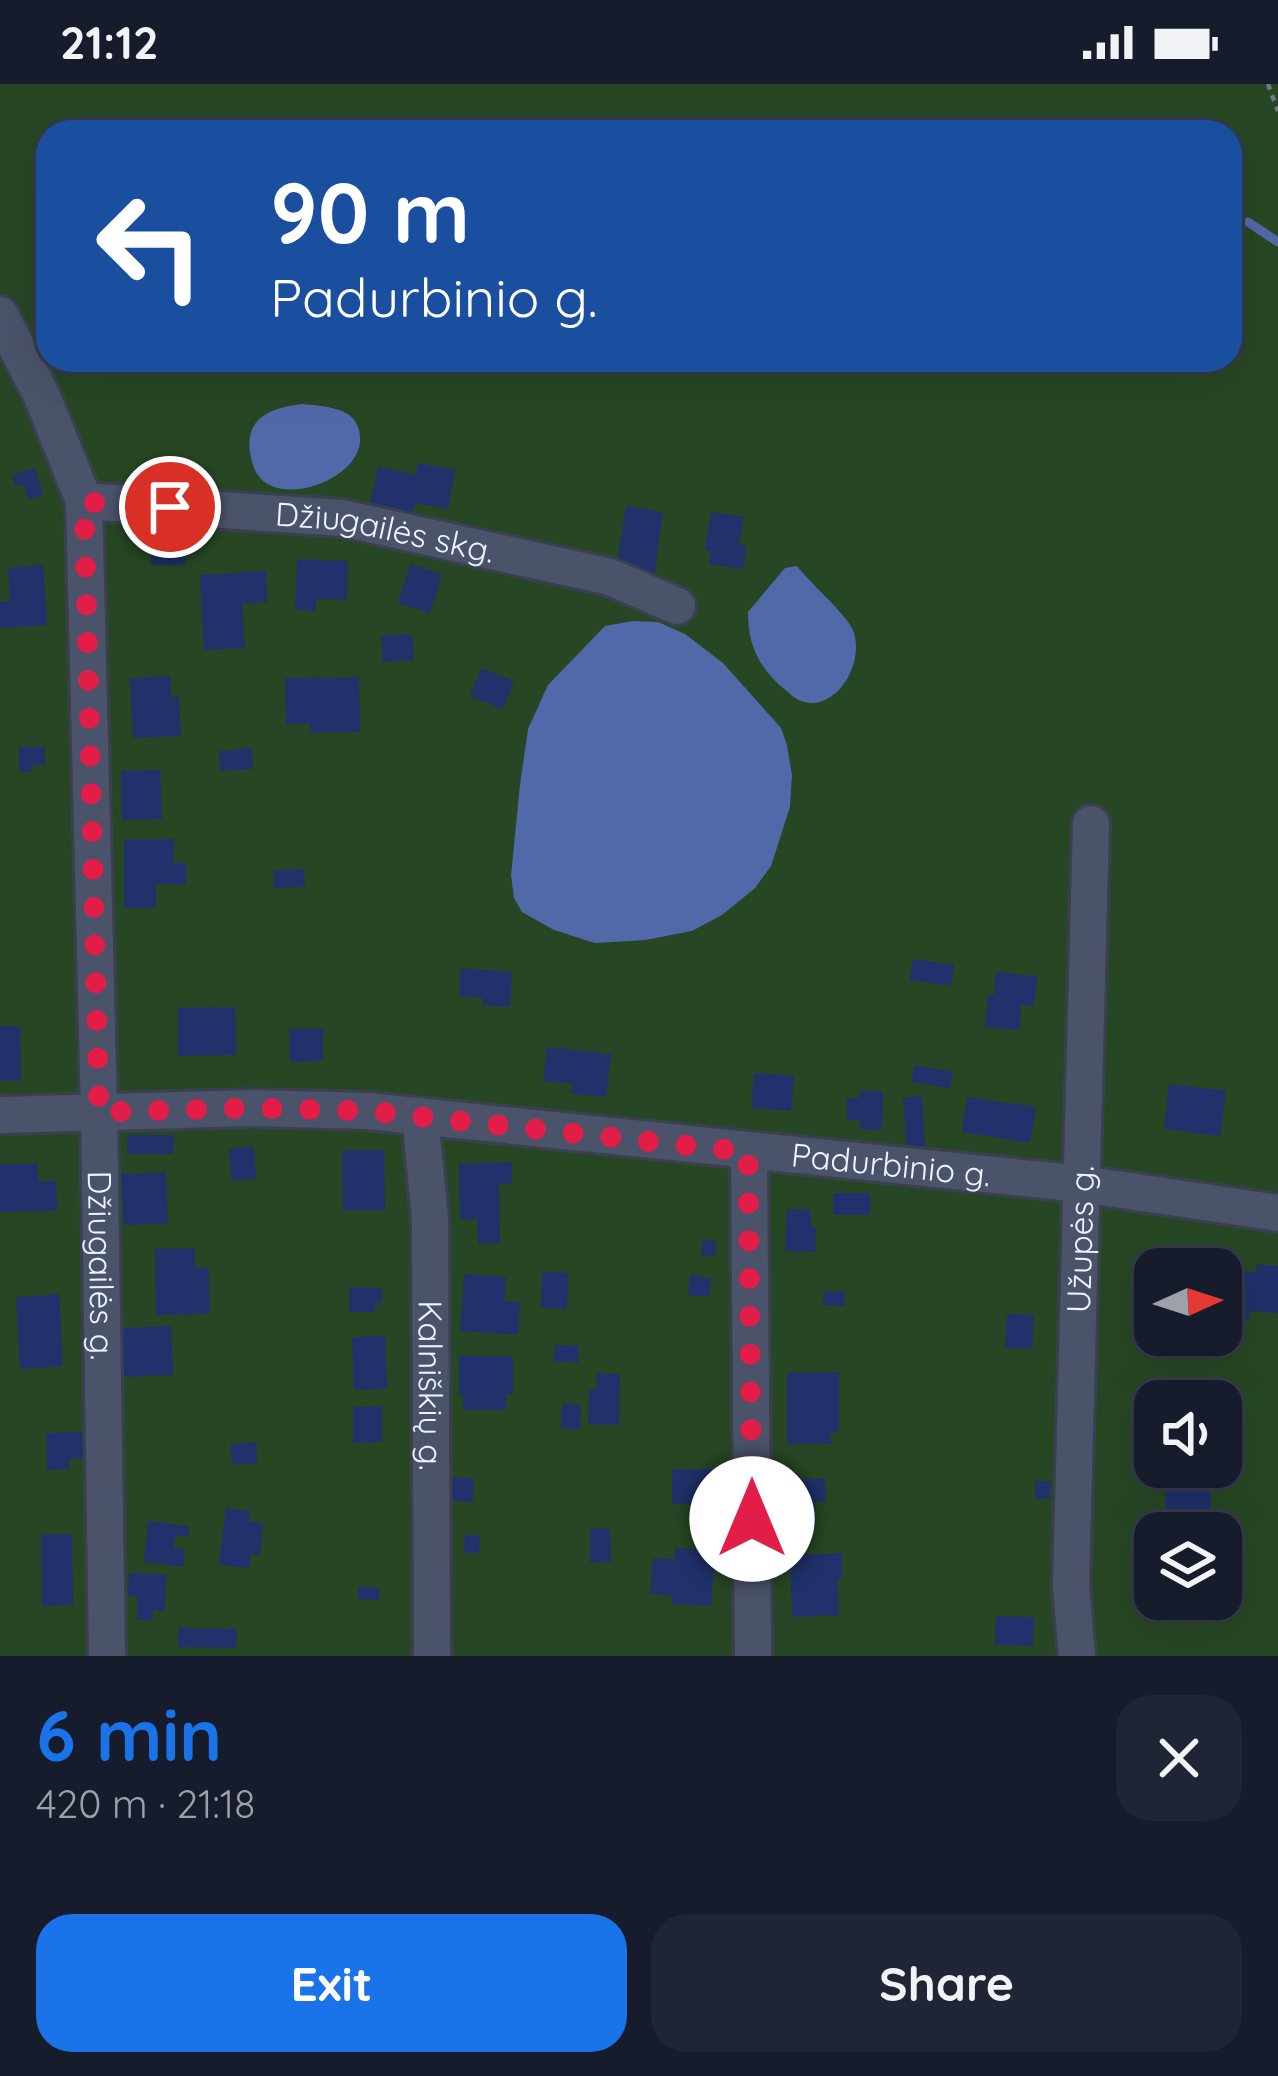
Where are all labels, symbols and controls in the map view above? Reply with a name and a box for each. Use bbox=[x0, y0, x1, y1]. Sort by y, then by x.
text: 21:12 bbox=[60, 14, 159, 70]
text: 90 m bbox=[270, 159, 470, 264]
icon: left bbox=[72, 168, 228, 324]
text: Padurbinio g. bbox=[270, 263, 598, 331]
pin bbox=[119, 456, 221, 558]
icon: arrive bbox=[137, 474, 203, 540]
street label: Džiugailės skg. bbox=[274, 493, 499, 571]
street label: Padurbinio g. bbox=[789, 1133, 993, 1195]
street label: Užupės g. bbox=[1057, 1165, 1102, 1314]
street label: Džiugailės g. bbox=[80, 1170, 124, 1361]
north arrow bbox=[1134, 1248, 1242, 1356]
map controls bbox=[1134, 1248, 1242, 1620]
street label: Kalniškių g. bbox=[410, 1300, 452, 1471]
button: sound bbox=[1134, 1380, 1242, 1488]
position arrow bbox=[689, 1456, 815, 1582]
button: layers bbox=[1134, 1512, 1242, 1620]
text: 6 min bbox=[36, 1689, 222, 1779]
button: close bbox=[1116, 1695, 1242, 1821]
text: 420 m · 21:18 bbox=[36, 1779, 255, 1828]
button: Exit bbox=[36, 1914, 627, 2052]
button: Share bbox=[651, 1914, 1242, 2052]

